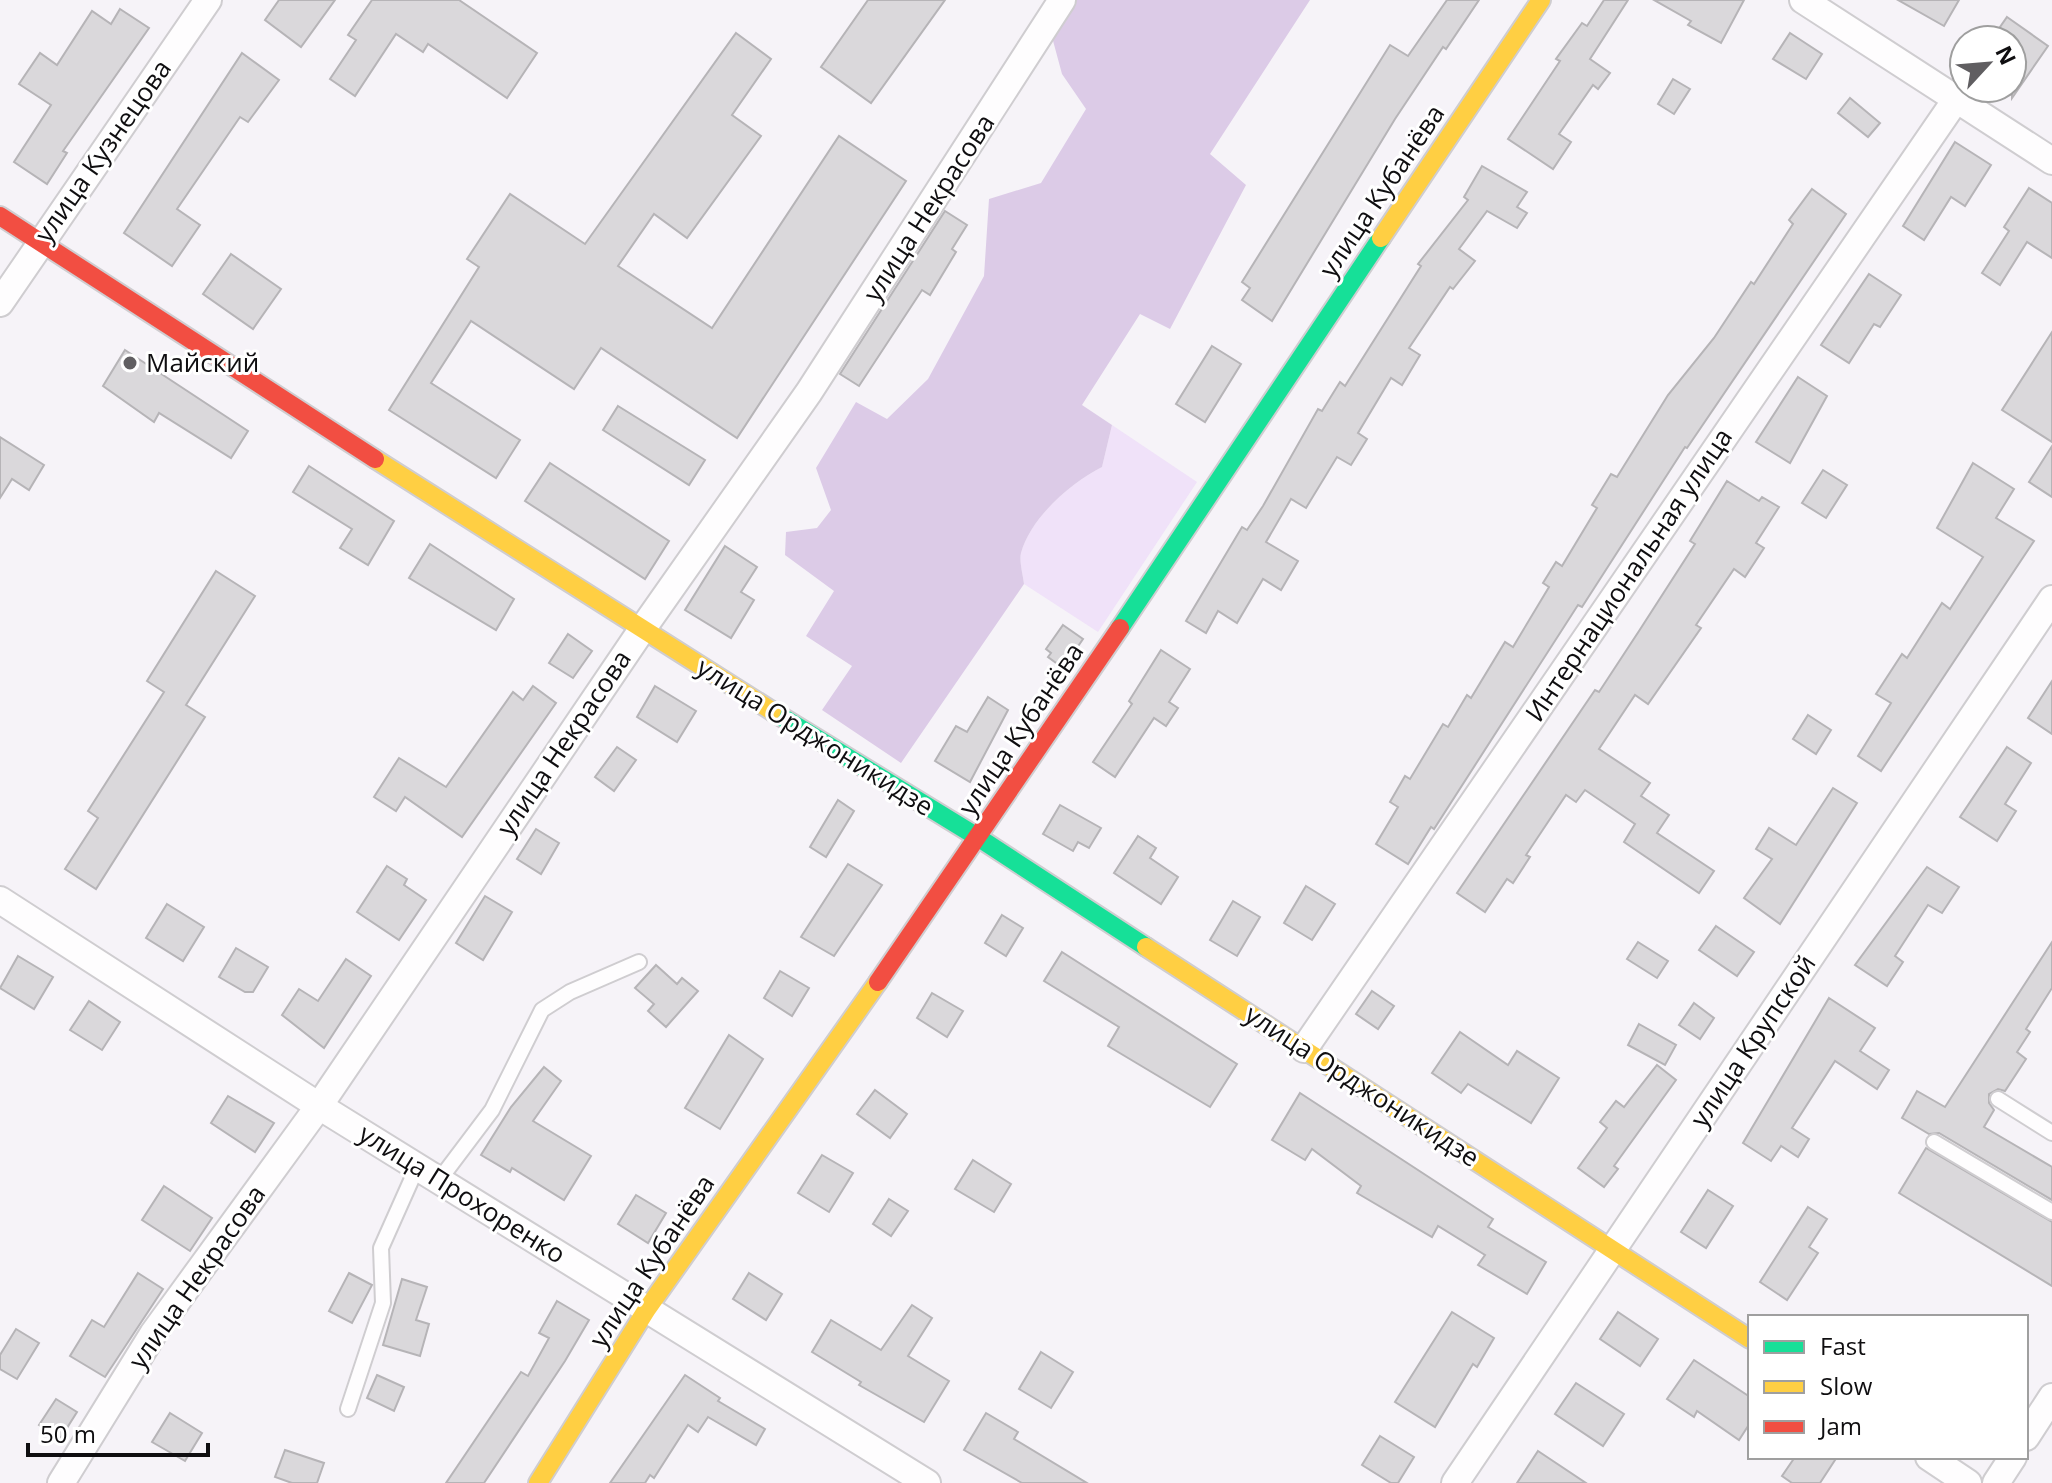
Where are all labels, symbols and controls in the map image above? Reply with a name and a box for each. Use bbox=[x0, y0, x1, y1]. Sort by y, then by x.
north arrow bbox=[1948, 24, 2028, 104]
text: N bbox=[1989, 40, 2024, 69]
street label: улица Кузнецова bbox=[26, 52, 179, 249]
street label: улица Кубанёва bbox=[1310, 97, 1452, 284]
street label: улица Некрасова bbox=[854, 107, 1002, 308]
place label: Майский bbox=[146, 344, 259, 380]
marker: Майский bbox=[121, 354, 139, 372]
street label: Интернациональная улица bbox=[1516, 421, 1740, 728]
street label: улица Кубанёва bbox=[949, 635, 1091, 822]
street label: улица Некрасова bbox=[488, 642, 639, 842]
street label: улица Орджоникидзе bbox=[690, 649, 941, 824]
street label: улица Крупской bbox=[1681, 947, 1823, 1134]
street label: улица Орджоникидзе bbox=[1238, 996, 1487, 1175]
street label: улица Прохоренко bbox=[352, 1115, 573, 1271]
street label: улица Кубанёва bbox=[580, 1167, 722, 1354]
street label: улица Некрасова bbox=[119, 1177, 273, 1376]
legend bbox=[1748, 1315, 2028, 1459]
text: Fast bbox=[1820, 1329, 1866, 1362]
text: Slow bbox=[1820, 1369, 1873, 1402]
scale bar bbox=[28, 1407, 208, 1457]
text: Jam bbox=[1818, 1409, 1862, 1442]
text: 50 m bbox=[40, 1417, 96, 1450]

